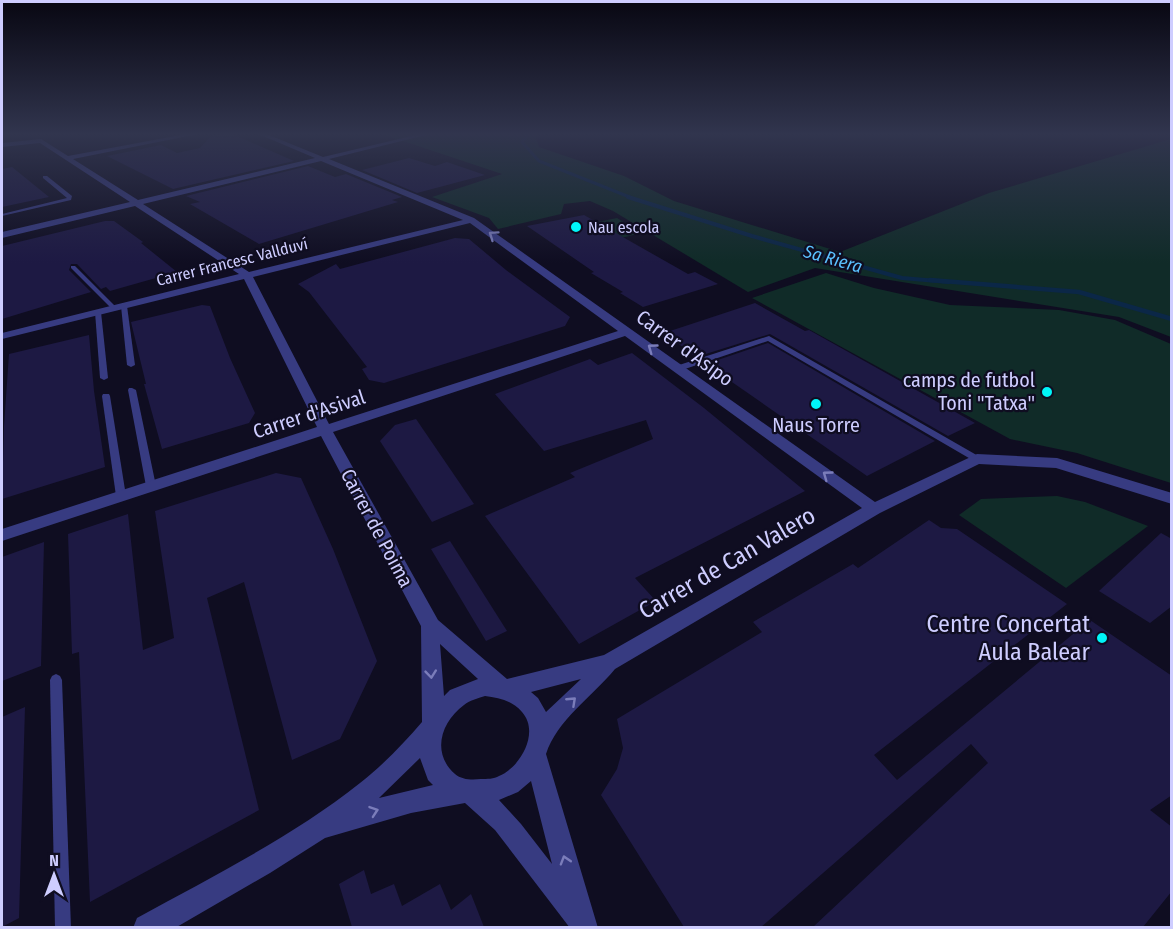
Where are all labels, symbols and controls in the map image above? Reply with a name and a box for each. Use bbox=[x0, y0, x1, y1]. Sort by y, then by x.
place label: Nau escola bbox=[588, 218, 660, 237]
marker: Nau escola bbox=[569, 220, 583, 234]
one-way arrow bbox=[488, 231, 499, 242]
street label: Carrer Francesc Vallduví bbox=[154, 234, 310, 290]
water label: Sa Riera bbox=[800, 240, 865, 278]
street label: Carrer d'Asipo bbox=[632, 305, 738, 391]
one-way arrow bbox=[647, 344, 658, 355]
place label: camps de futbol Toni "Tatxa" bbox=[903, 368, 1035, 415]
street label: Carrer d'Asival bbox=[250, 385, 368, 443]
marker: camps de futbol Toni "Tatxa" bbox=[1040, 385, 1054, 399]
marker: Naus Torre bbox=[809, 397, 823, 411]
place label: Naus Torre bbox=[772, 413, 860, 437]
street label: Carrer de Poima bbox=[336, 465, 418, 591]
one-way arrow bbox=[822, 471, 833, 482]
street label: Carrer de Can Valero bbox=[634, 501, 820, 625]
place label: Centre Concertat Aula Balear bbox=[926, 610, 1091, 666]
marker: Centre Concertat Aula Balear bbox=[1095, 631, 1109, 645]
one-way arrow bbox=[424, 670, 436, 679]
one-way arrow bbox=[565, 697, 576, 708]
one-way arrow bbox=[368, 806, 379, 819]
north arrow bbox=[24, 845, 84, 905]
text: N bbox=[49, 851, 59, 870]
one-way arrow bbox=[560, 855, 572, 866]

